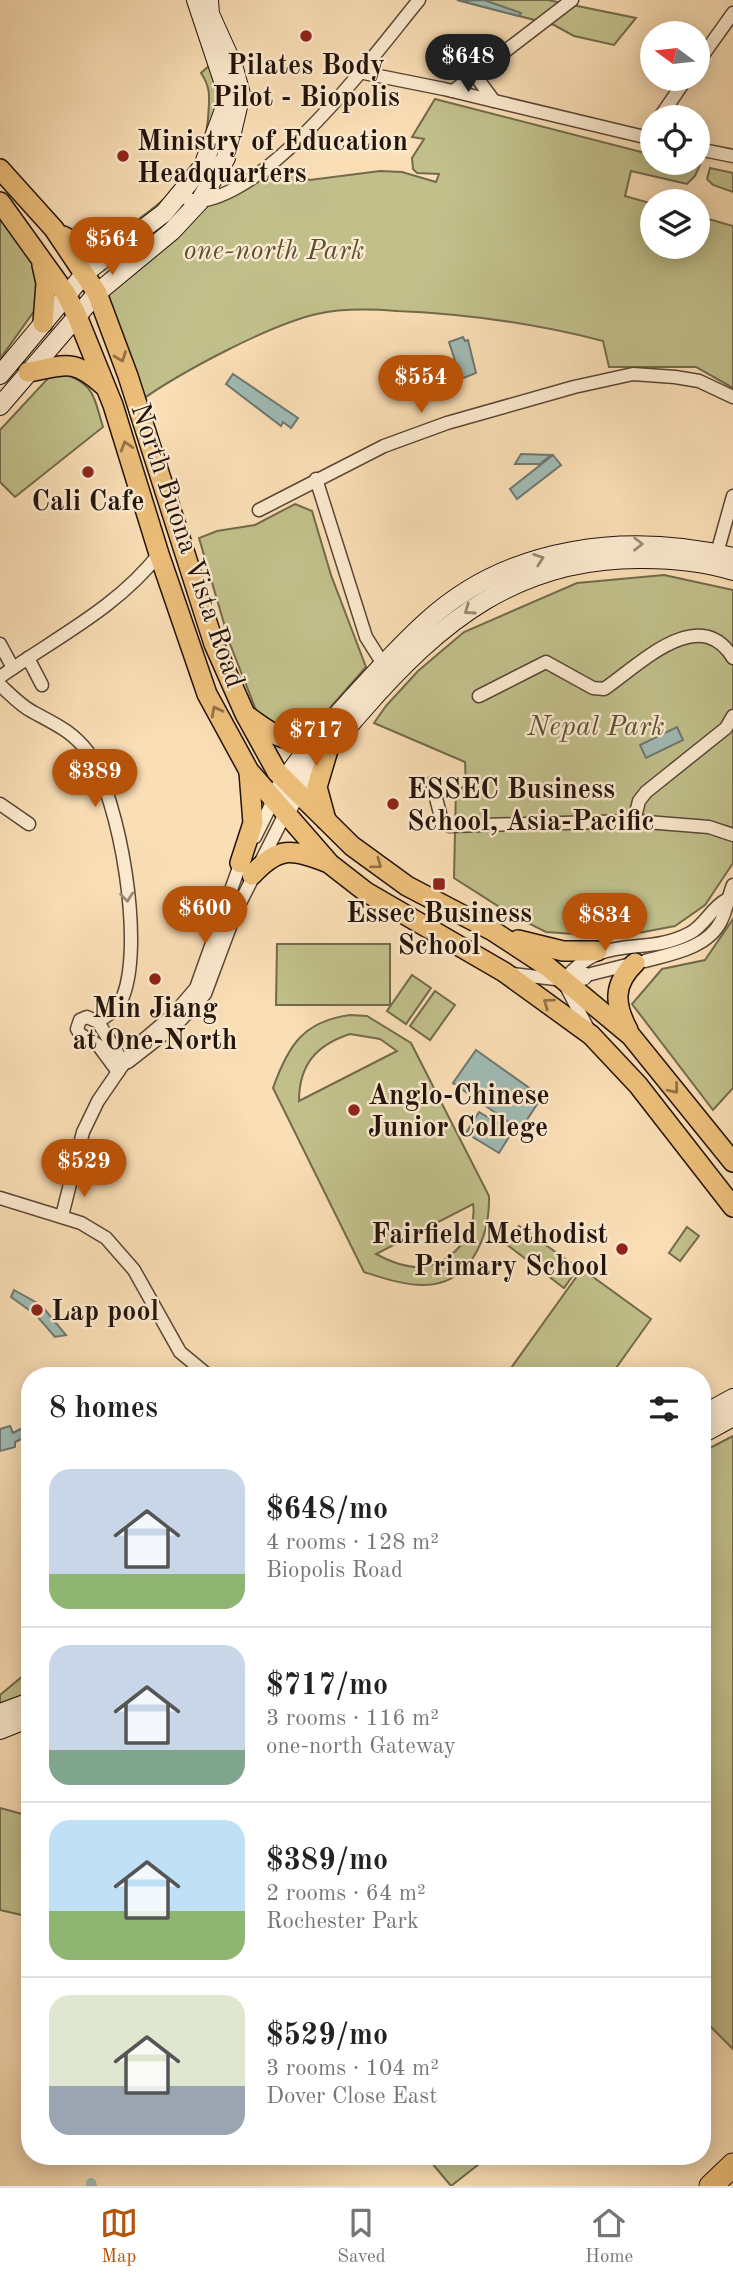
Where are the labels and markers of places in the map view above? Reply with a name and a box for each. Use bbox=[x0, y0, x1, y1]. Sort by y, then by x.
marker: Pilates Body Pilot - Biopolis bbox=[298, 28, 314, 44]
pin: $648 bbox=[427, 34, 509, 94]
place label: Pilates Body Pilot - Biopolis bbox=[212, 53, 400, 113]
place label: Ministry of Education Headquarters bbox=[137, 129, 408, 189]
marker: Ministry of Education Headquarters bbox=[115, 148, 131, 164]
pin: $564 bbox=[71, 218, 153, 277]
pin: $554 bbox=[380, 356, 462, 415]
marker: Cali Cafe bbox=[80, 464, 96, 480]
place label: Cali Cafe bbox=[31, 489, 145, 517]
pin: $717 bbox=[275, 708, 357, 768]
pin: $389 bbox=[54, 750, 136, 809]
place label: ESSEC Business School, Asia-Pacific bbox=[407, 777, 655, 837]
marker: ESSEC Business School, Asia-Pacific bbox=[385, 796, 401, 812]
marker: Essec Business School bbox=[431, 876, 447, 892]
pin: $600 bbox=[164, 886, 246, 946]
pin: $834 bbox=[564, 894, 646, 953]
place label: Essec Business School bbox=[346, 901, 532, 961]
marker: Min Jiang at One-North bbox=[147, 971, 163, 987]
place label: Min Jiang at One-North bbox=[73, 996, 237, 1056]
place label: Anglo-Chinese Junior College bbox=[368, 1083, 550, 1143]
marker: Anglo-Chinese Junior College bbox=[346, 1102, 362, 1118]
pin: $529 bbox=[43, 1140, 125, 1199]
place label: Fairfield Methodist Primary School bbox=[371, 1222, 608, 1282]
marker: Fairfield Methodist Primary School bbox=[614, 1241, 630, 1257]
place label: Lap pool bbox=[51, 1299, 160, 1327]
marker: Lap pool bbox=[29, 1302, 45, 1318]

